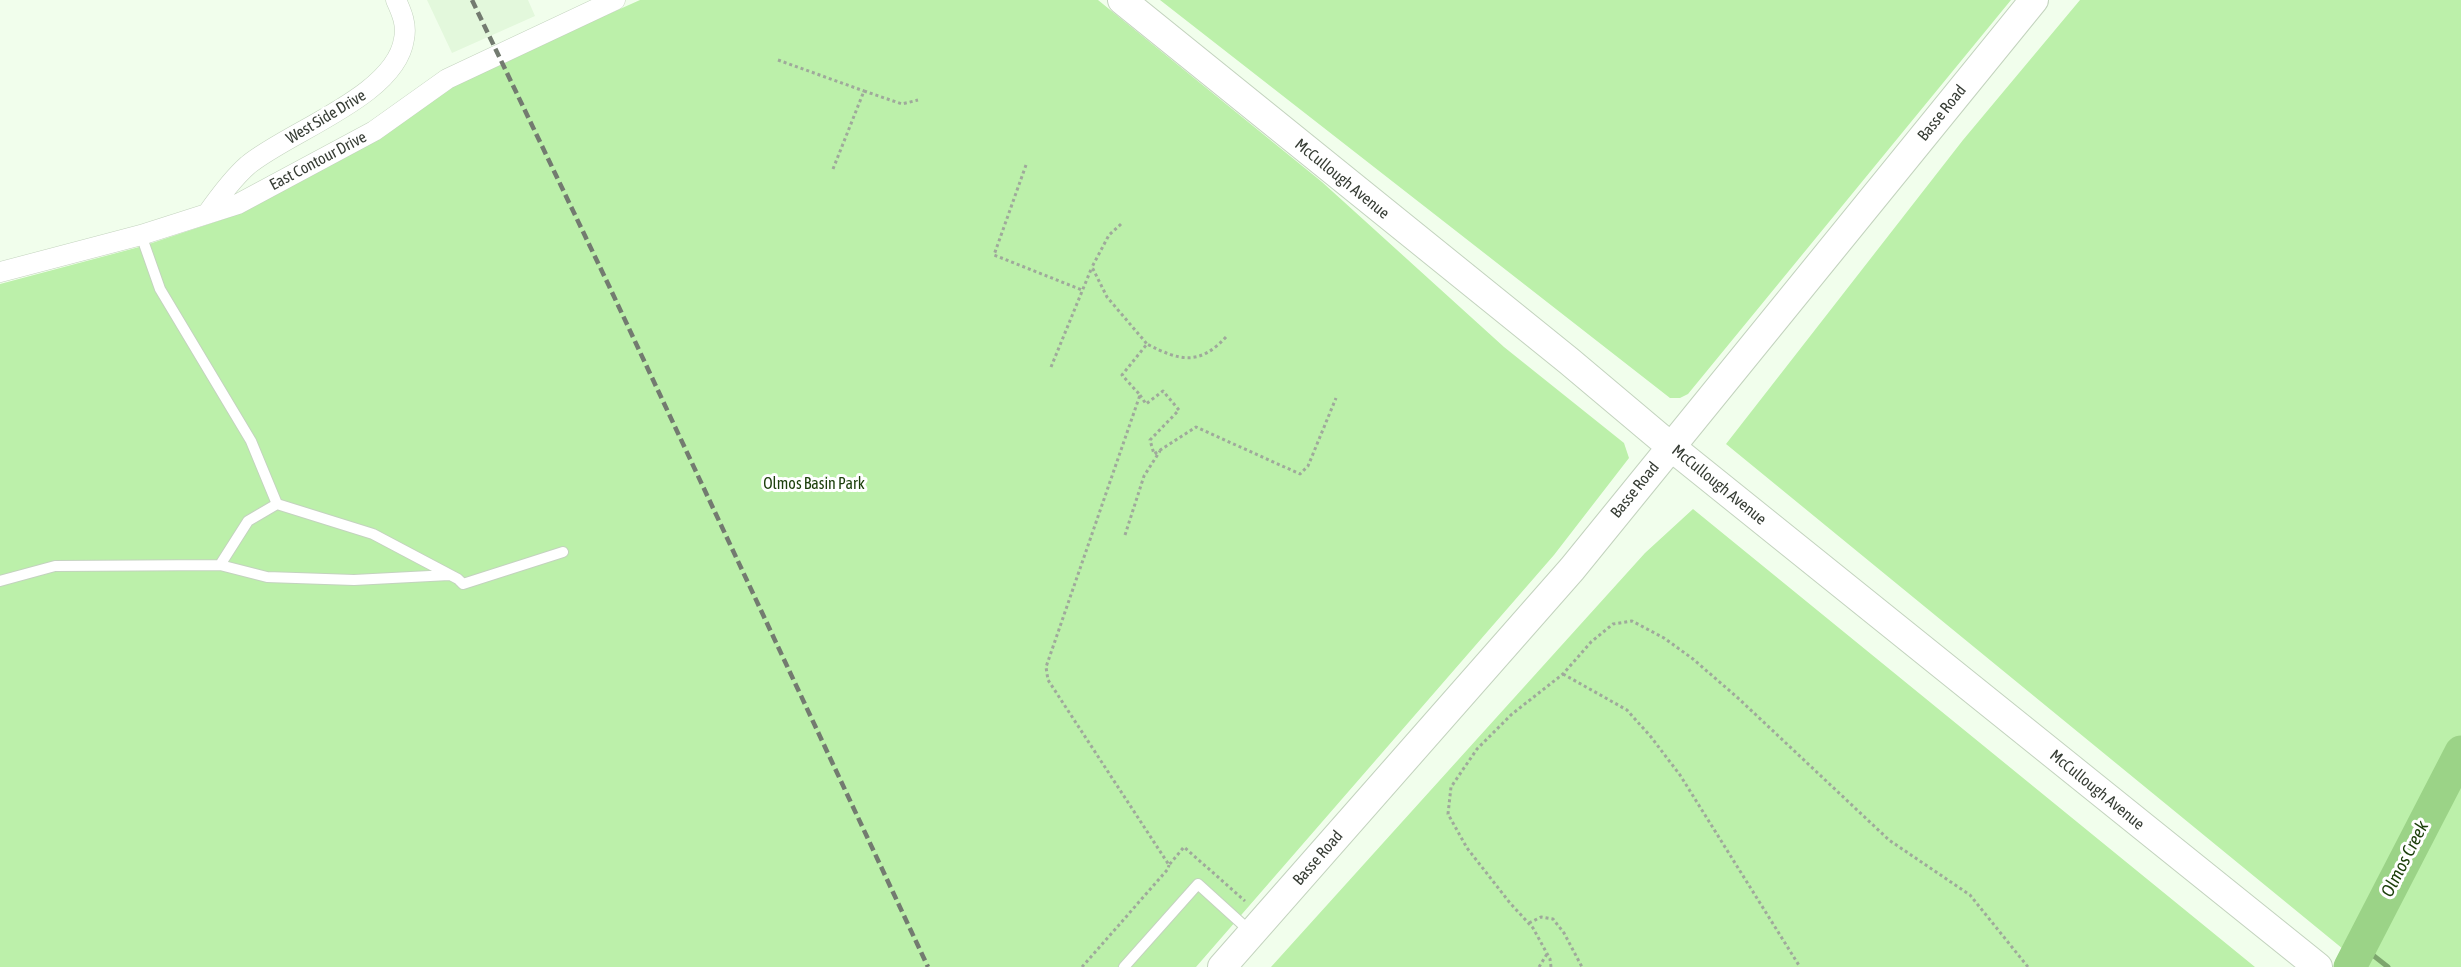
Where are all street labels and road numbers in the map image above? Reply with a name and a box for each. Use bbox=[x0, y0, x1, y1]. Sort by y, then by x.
street label: Basse Road bbox=[1914, 81, 1970, 145]
street label: West Side Drive bbox=[283, 86, 369, 148]
street label: East Contour Drive bbox=[266, 127, 370, 195]
street label: McCullough Avenue bbox=[1291, 135, 1393, 223]
street label: McCullough Avenue bbox=[1668, 441, 1770, 529]
street label: Basse Road bbox=[1607, 458, 1663, 522]
street label: McCullough Avenue bbox=[2046, 746, 2148, 834]
street label: Basse Road bbox=[1289, 827, 1347, 889]

